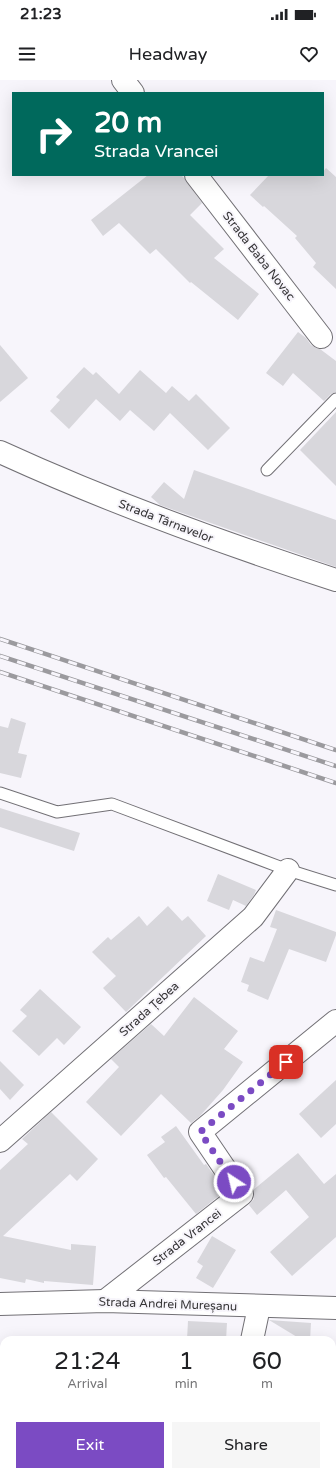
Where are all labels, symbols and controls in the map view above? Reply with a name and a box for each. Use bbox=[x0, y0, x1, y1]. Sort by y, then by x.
text: 21:23 bbox=[20, 5, 62, 23]
icon: menu bbox=[16, 43, 38, 65]
text: Headway bbox=[129, 43, 207, 65]
icon: heart bbox=[298, 43, 320, 65]
text: 20 m bbox=[94, 106, 162, 140]
icon: right bbox=[28, 108, 80, 160]
text: Strada Vrancei bbox=[94, 140, 219, 162]
street label: Strada Baba Novac bbox=[220, 209, 298, 303]
street label: Strada Târnavelor bbox=[117, 497, 216, 546]
street label: Strada Țebea bbox=[116, 979, 182, 1039]
pin bbox=[269, 1045, 303, 1079]
icon: arrive bbox=[275, 1051, 297, 1073]
position arrow bbox=[213, 1161, 255, 1203]
street label: Strada Vrancei bbox=[150, 1206, 224, 1268]
street label: Strada Andrei Mureșanu bbox=[99, 1295, 237, 1313]
text: 21:24 bbox=[54, 1347, 121, 1376]
text: 1 bbox=[179, 1347, 194, 1376]
text: 60 bbox=[252, 1347, 282, 1376]
text: Arrival bbox=[67, 1376, 107, 1392]
text: min bbox=[175, 1376, 198, 1392]
text: m bbox=[261, 1376, 273, 1392]
button: Exit bbox=[16, 1422, 164, 1468]
button: Share bbox=[172, 1422, 320, 1468]

